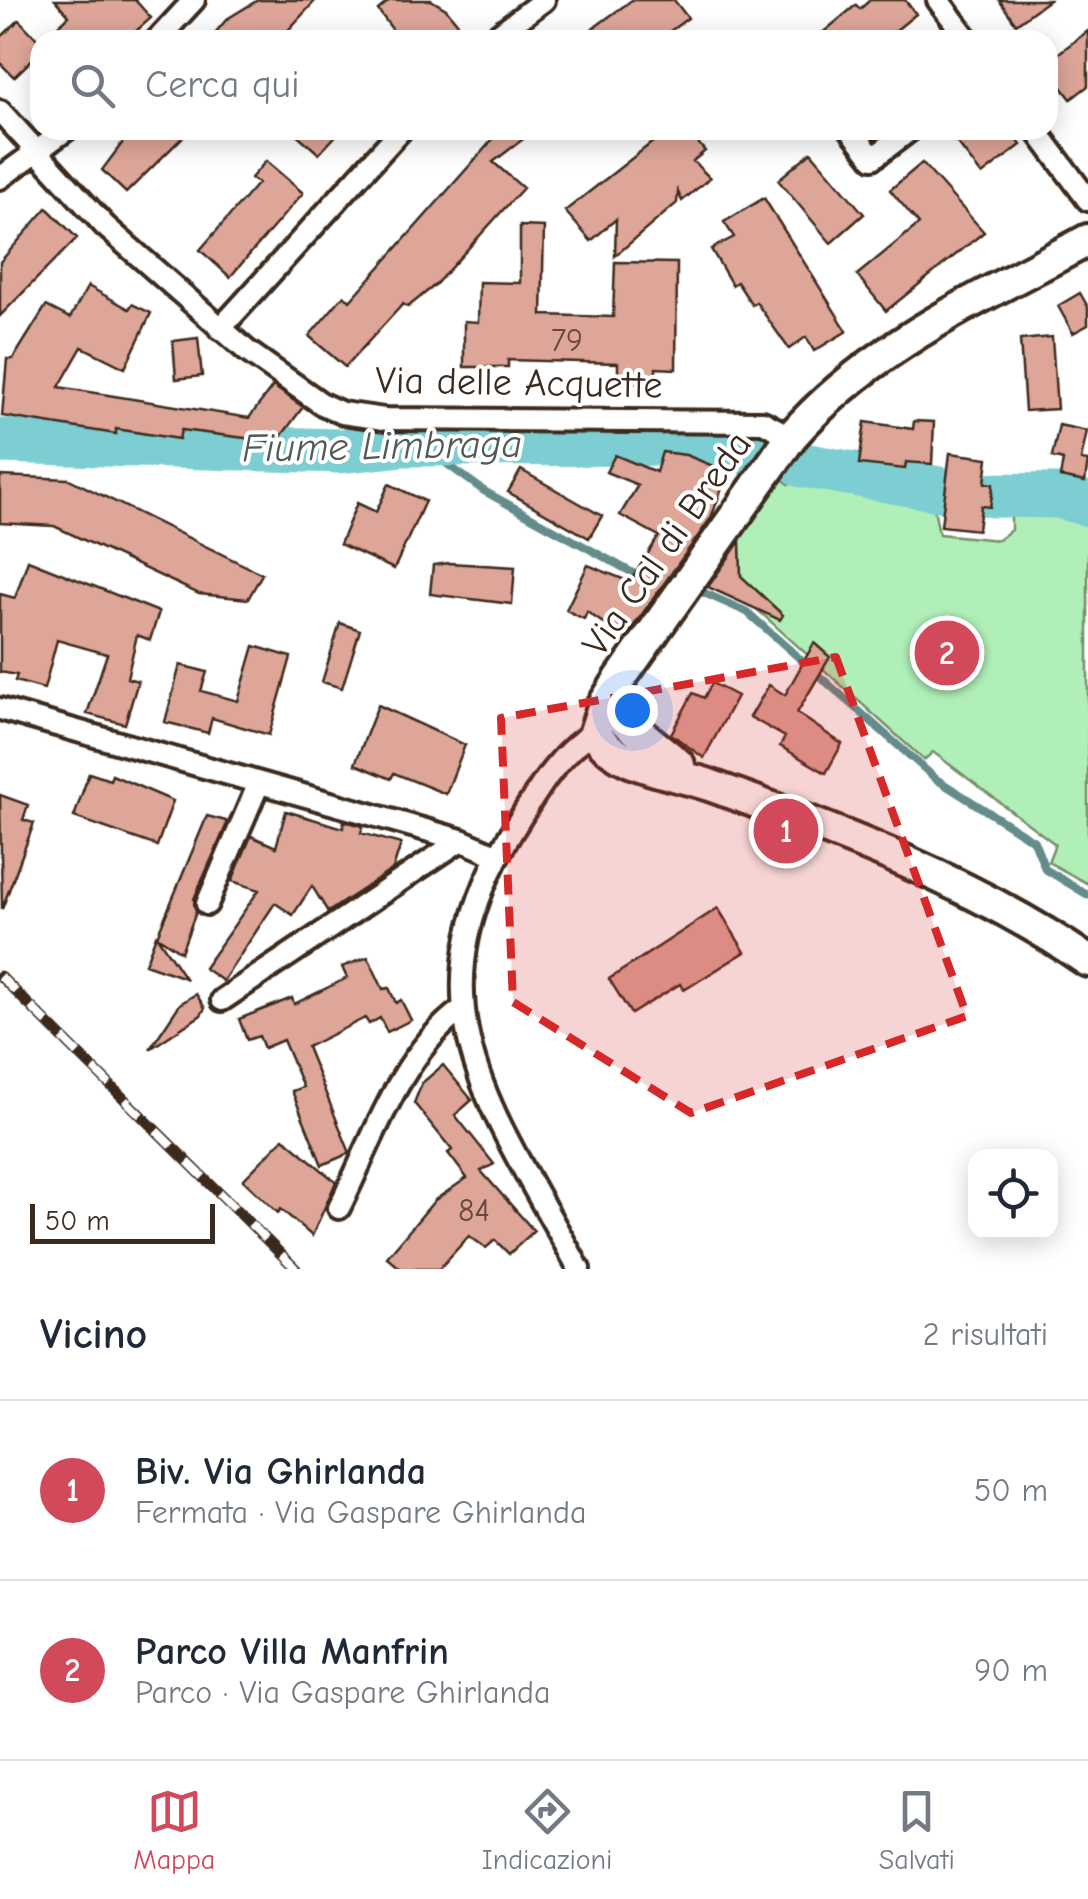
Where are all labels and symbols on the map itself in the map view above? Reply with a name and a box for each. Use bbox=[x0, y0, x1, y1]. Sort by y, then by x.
house number: 79 bbox=[551, 322, 583, 359]
street label: Via delle Acquette bbox=[375, 358, 663, 408]
water label: Fiume Limbraga bbox=[242, 421, 522, 471]
street label: Via Cal di Breda bbox=[573, 423, 761, 665]
pin: 2 bbox=[914, 616, 980, 690]
your location bbox=[607, 685, 658, 736]
pin: 1 bbox=[754, 794, 818, 868]
house number: 84 bbox=[458, 1192, 490, 1229]
scale bar bbox=[30, 1199, 215, 1244]

